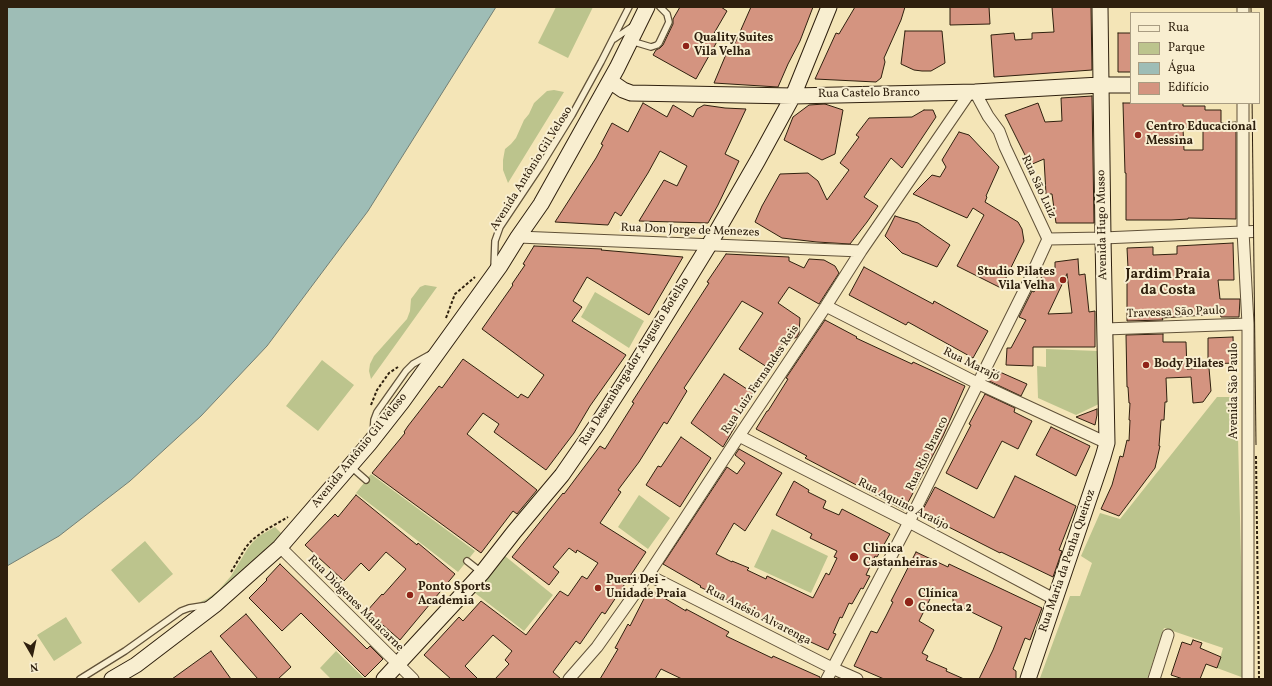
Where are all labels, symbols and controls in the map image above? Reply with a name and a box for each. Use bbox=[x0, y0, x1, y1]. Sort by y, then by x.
legend bbox=[1130, 12, 1260, 104]
text: Rua bbox=[1168, 20, 1189, 36]
place label: Quality Suites Vila Velha bbox=[694, 32, 773, 60]
text: Parque bbox=[1168, 40, 1205, 56]
marker: Quality Suites Vila Velha bbox=[681, 41, 691, 51]
text: Água bbox=[1168, 60, 1195, 76]
text: Edifício bbox=[1168, 80, 1209, 96]
street label: Rua Castelo Branco bbox=[818, 86, 920, 102]
street label: Avenida Antônio Gil Veloso bbox=[488, 104, 576, 234]
place label: Centro Educacional Messina bbox=[1146, 121, 1256, 149]
marker: Centro Educacional Messina bbox=[1133, 130, 1143, 140]
street label: Rua São Luiz bbox=[1017, 153, 1059, 221]
street label: Avenida Hugo Musso bbox=[1095, 170, 1111, 280]
street label: Rua Don Jorge de Menezes bbox=[620, 221, 760, 241]
place label: Studio Pilates Vila Velha bbox=[977, 266, 1055, 294]
district label: Jardim Praia da Costa bbox=[1126, 267, 1210, 300]
street label: Rua Desembargador Augusto Botelho bbox=[577, 275, 693, 449]
marker: Studio Pilates Vila Velha bbox=[1058, 275, 1068, 285]
street label: Travessa São Paulo bbox=[1126, 304, 1226, 322]
street label: Rua Luiz Fernandes Reis bbox=[719, 323, 803, 437]
street label: Avenida São Paulo bbox=[1228, 343, 1242, 439]
street label: Rua Marajó bbox=[940, 345, 1002, 385]
place label: Body Pilates bbox=[1154, 358, 1224, 372]
marker: Body Pilates bbox=[1141, 360, 1151, 370]
street label: Avenida Antônio Gil Veloso bbox=[309, 391, 411, 511]
street label: Rua Rio Branco bbox=[904, 414, 952, 494]
street label: Rua Aquino Araújo bbox=[855, 476, 951, 534]
street label: Rua Maria da Penha Queiroz bbox=[1037, 488, 1099, 634]
place label: Clinica Castanheiras bbox=[863, 543, 937, 571]
marker: Clinica Castanheiras bbox=[848, 551, 860, 563]
street label: Rua Diógenes Malacarne bbox=[304, 553, 406, 655]
place label: Pueri Dei - Unidade Praia bbox=[606, 574, 687, 602]
place label: Ponto Sports Academia bbox=[418, 581, 491, 609]
marker: Pueri Dei - Unidade Praia bbox=[593, 583, 603, 593]
street label: Rua Anésio Alvarenga bbox=[703, 583, 813, 649]
place label: Clínica Conecta 2 bbox=[918, 588, 972, 616]
marker: Ponto Sports Academia bbox=[405, 590, 415, 600]
marker: Clínica Conecta 2 bbox=[903, 596, 915, 608]
north arrow bbox=[12, 634, 52, 674]
text: N bbox=[29, 658, 39, 674]

